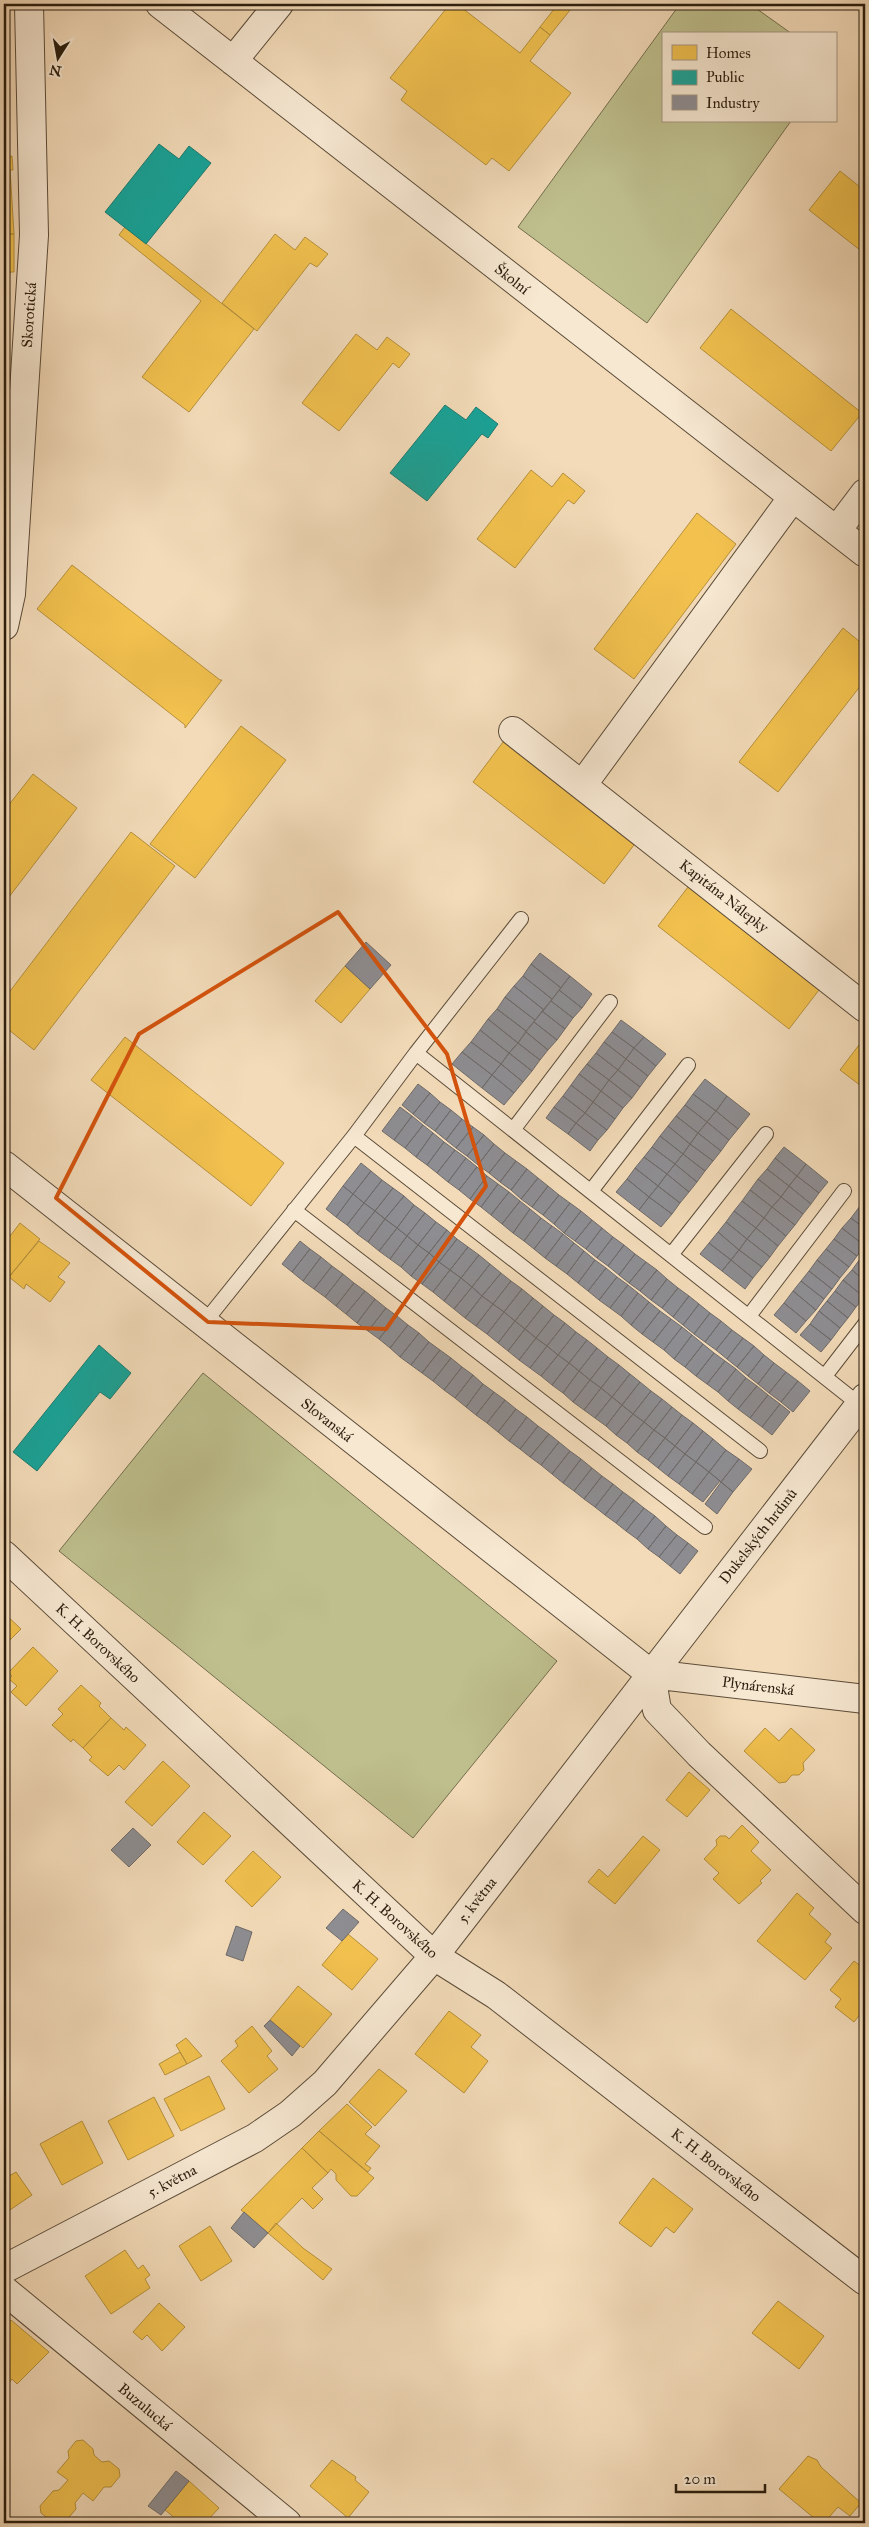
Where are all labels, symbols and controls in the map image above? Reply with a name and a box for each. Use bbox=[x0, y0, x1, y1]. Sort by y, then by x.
north arrow bbox=[32, 32, 82, 82]
legend bbox=[662, 32, 836, 122]
text: Homes bbox=[706, 44, 751, 62]
text: N bbox=[48, 61, 63, 80]
text: Public bbox=[706, 68, 744, 86]
text: Industry bbox=[706, 94, 760, 112]
street label: Školní bbox=[491, 259, 534, 299]
street label: Skorotická bbox=[18, 281, 40, 348]
street label: Kapitána Nálepky bbox=[676, 856, 773, 937]
street label: Slovanská bbox=[298, 1394, 357, 1446]
street label: Dukelských hrdinů bbox=[715, 1485, 801, 1587]
street label: K. H. Borovského bbox=[52, 1599, 144, 1687]
street label: Plynárenská bbox=[721, 1673, 796, 1699]
street label: 5. května bbox=[454, 1873, 501, 1926]
street label: K. H. Borovského bbox=[348, 1876, 442, 1962]
street label: K. H. Borovského bbox=[668, 2124, 765, 2206]
street label: 5. května bbox=[144, 2160, 200, 2201]
street label: Buzulucká bbox=[115, 2379, 176, 2435]
scale bar bbox=[676, 2462, 765, 2494]
text: 20 m bbox=[684, 2470, 716, 2488]

